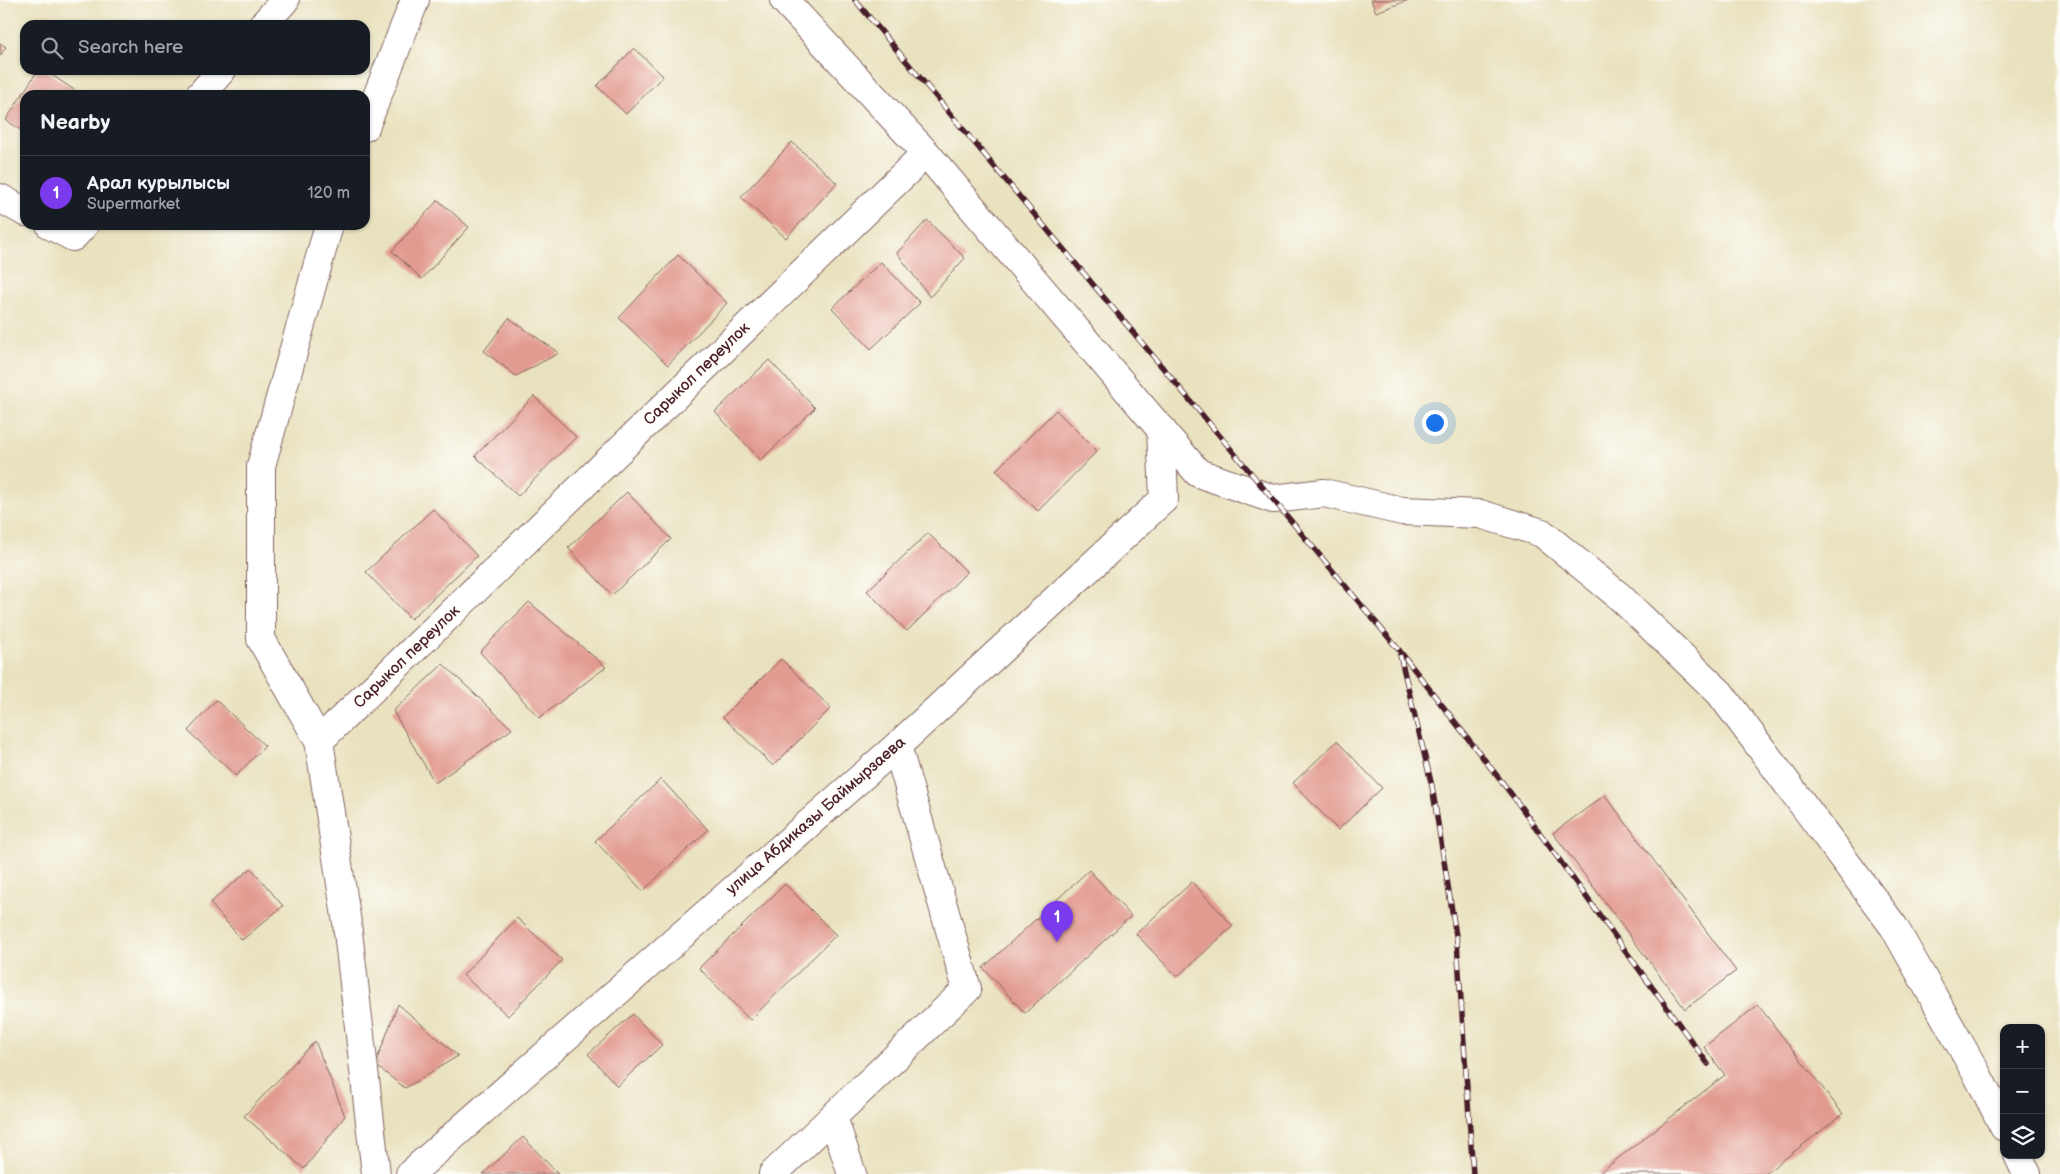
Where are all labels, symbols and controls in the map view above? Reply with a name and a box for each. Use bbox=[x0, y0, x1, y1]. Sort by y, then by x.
search box bbox=[20, 20, 370, 75]
icon: search bbox=[38, 34, 66, 62]
text: Search here bbox=[78, 36, 183, 59]
text: Nearby bbox=[40, 110, 110, 135]
text: Арал курылысы bbox=[87, 172, 230, 195]
text: 1 bbox=[53, 184, 59, 203]
text: 120 m bbox=[307, 184, 350, 203]
text: Supermarket bbox=[87, 195, 180, 214]
street label: Сарыкол переулок bbox=[640, 318, 754, 429]
your location bbox=[1422, 410, 1448, 436]
street label: Сарыкол переулок bbox=[350, 601, 464, 712]
street label: улица Абдиказы Баймырзаева bbox=[722, 733, 910, 899]
pin: 1 bbox=[1041, 901, 1073, 942]
map controls bbox=[2000, 1024, 2045, 1159]
button: + bbox=[2000, 1024, 2045, 1069]
button: − bbox=[2000, 1069, 2045, 1114]
button: layers bbox=[2000, 1114, 2045, 1159]

